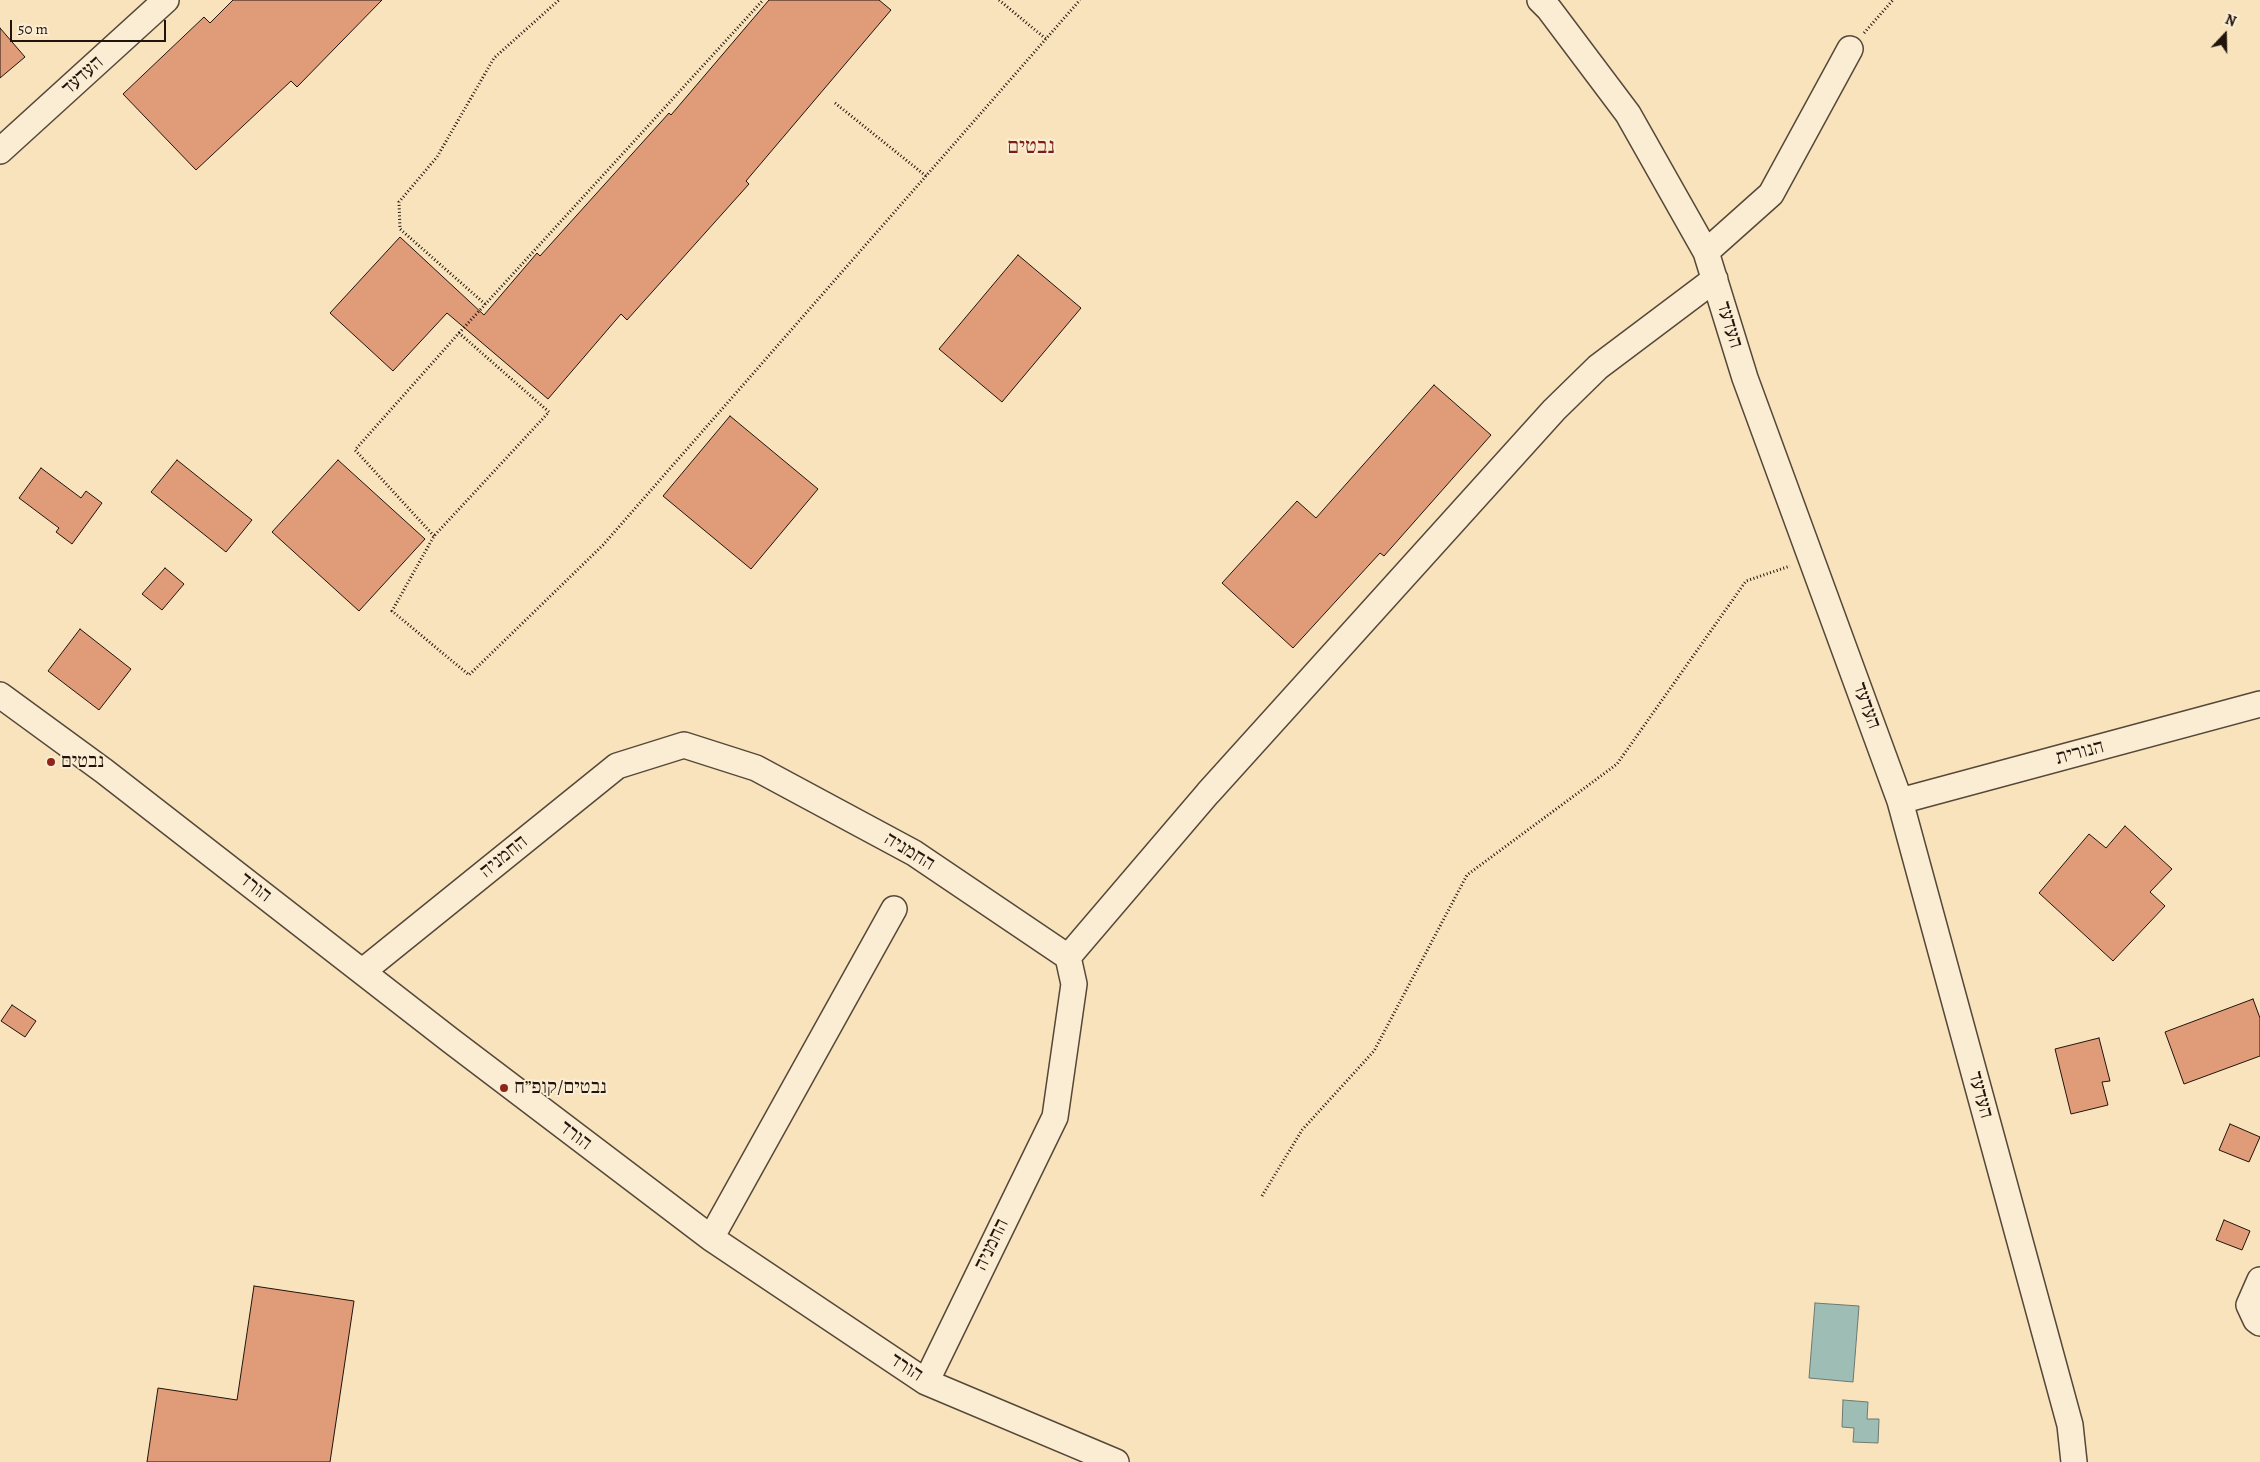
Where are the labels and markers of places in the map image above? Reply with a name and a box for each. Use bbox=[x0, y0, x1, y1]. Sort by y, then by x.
place label: נבטים bbox=[61, 750, 104, 774]
marker: נבטים bbox=[45, 756, 57, 768]
place label: נבטים/קופ״ח bbox=[514, 1076, 607, 1100]
marker: נבטים/קופ״ח bbox=[498, 1082, 510, 1094]

